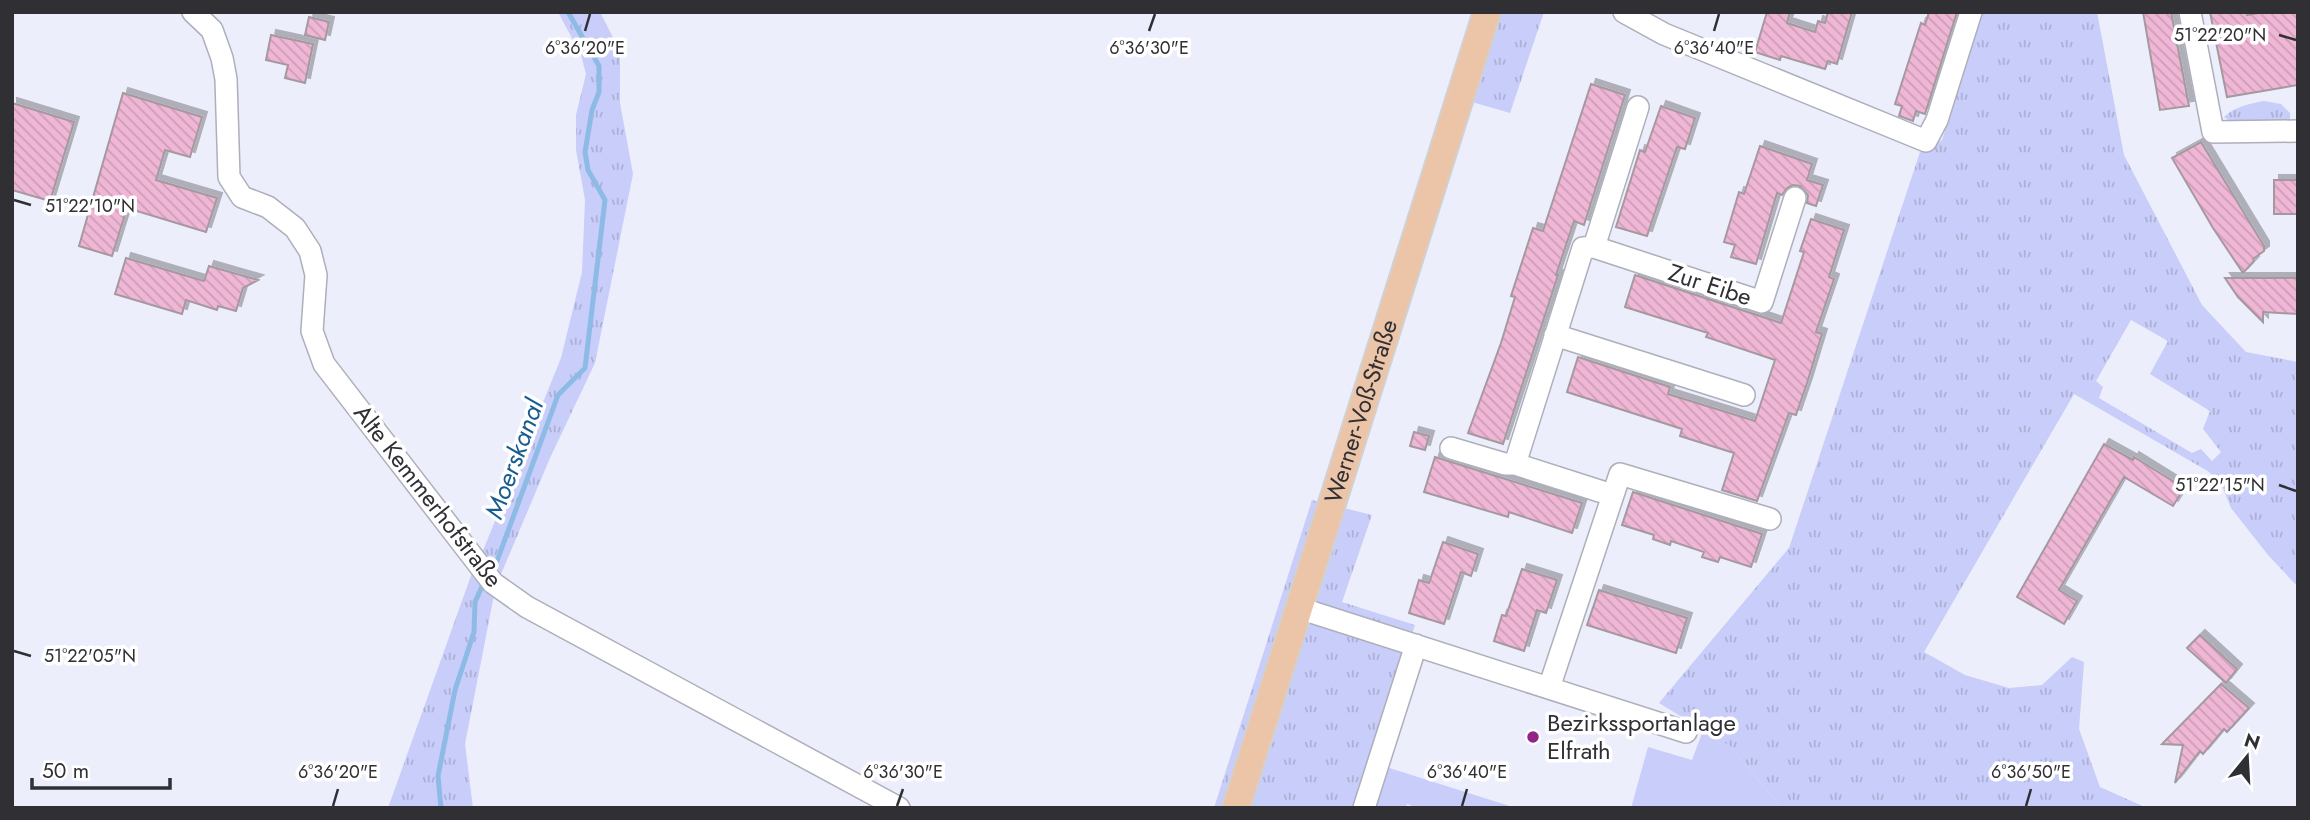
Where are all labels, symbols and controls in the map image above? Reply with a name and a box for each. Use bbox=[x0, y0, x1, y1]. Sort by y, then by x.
text: 51°22'20"N bbox=[2174, 22, 2266, 48]
text: 6°36'20"E bbox=[545, 35, 625, 61]
text: 6°36'30"E bbox=[1109, 35, 1189, 61]
text: 6°36'40"E bbox=[1674, 35, 1754, 61]
text: 51°22'10"N bbox=[45, 193, 135, 219]
street label: Zur Eibe bbox=[1664, 255, 1756, 314]
street label: Werner-Voß-Straße bbox=[1315, 315, 1406, 507]
water label: Moerskanal bbox=[475, 393, 554, 524]
street label: Alte Kemmerhofstraße bbox=[346, 397, 511, 595]
text: 51°22'15"N bbox=[2175, 472, 2265, 498]
text: 51°22'05"N bbox=[44, 643, 136, 669]
place label: Bezirkssportanlage Elfrath bbox=[1547, 705, 1736, 768]
north arrow bbox=[2212, 722, 2282, 792]
text: N bbox=[2241, 726, 2263, 756]
marker: Bezirkssportanlage Elfrath bbox=[1525, 729, 1541, 745]
scale bar bbox=[32, 746, 170, 790]
text: 50 m bbox=[42, 756, 89, 786]
text: 6°36'20"E bbox=[298, 759, 378, 785]
text: 6°36'30"E bbox=[863, 759, 943, 785]
text: 6°36'40"E bbox=[1427, 759, 1507, 785]
text: 6°36'50"E bbox=[1991, 759, 2071, 785]

